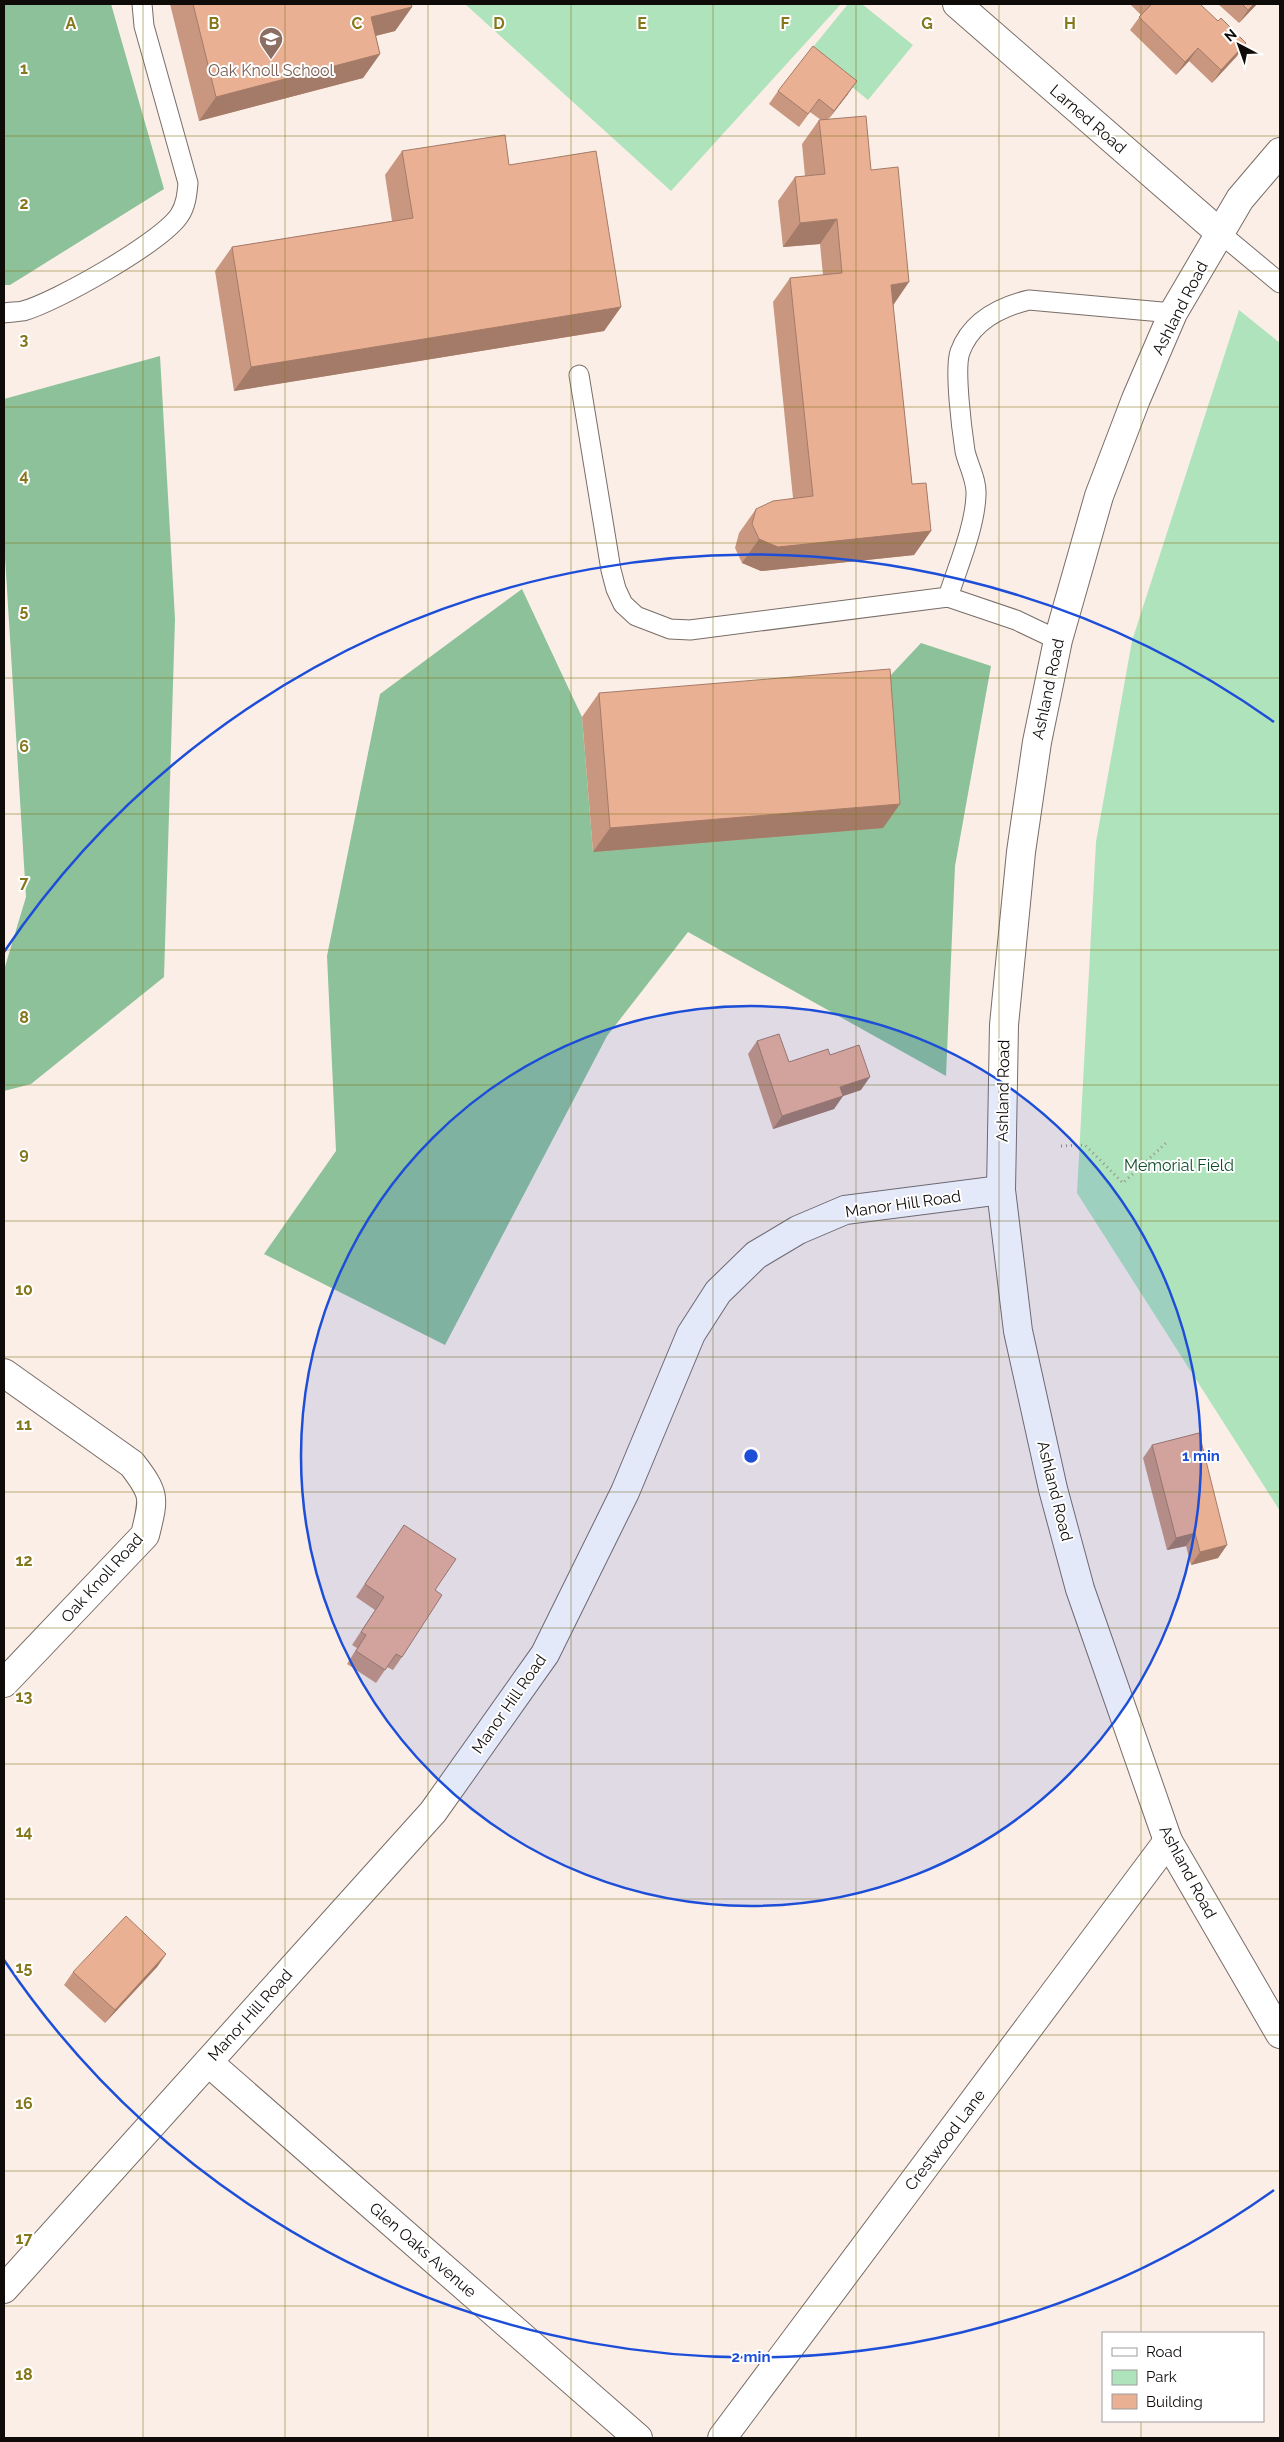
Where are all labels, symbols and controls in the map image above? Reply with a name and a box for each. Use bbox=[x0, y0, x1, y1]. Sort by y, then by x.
text: A bbox=[66, 14, 77, 33]
text: B bbox=[209, 14, 220, 33]
text: C bbox=[352, 14, 363, 33]
text: D bbox=[493, 14, 505, 33]
text: E bbox=[637, 14, 647, 33]
text: F bbox=[780, 14, 790, 33]
text: G bbox=[921, 14, 933, 33]
text: H bbox=[1064, 14, 1076, 33]
north arrow bbox=[1214, 20, 1264, 70]
school or university icon: Oak Knoll School bbox=[258, 26, 284, 60]
text: N bbox=[1221, 26, 1240, 45]
text: 1 bbox=[20, 59, 28, 78]
place label: Oak Knoll School bbox=[208, 61, 335, 80]
street label: Larned Road bbox=[1046, 81, 1130, 157]
text: 2 bbox=[19, 194, 29, 213]
street label: Ashland Road bbox=[1148, 258, 1212, 358]
text: 3 bbox=[20, 330, 29, 349]
text: 4 bbox=[19, 466, 29, 485]
text: 5 bbox=[20, 601, 29, 620]
street label: Ashland Road bbox=[1028, 637, 1068, 741]
text: 6 bbox=[19, 737, 29, 756]
text: 7 bbox=[20, 873, 29, 892]
text: 8 bbox=[19, 1008, 29, 1027]
street label: Ashland Road bbox=[993, 1040, 1013, 1142]
text: 9 bbox=[19, 1144, 29, 1163]
park label: Memorial Field bbox=[1124, 1156, 1234, 1175]
street label: Manor Hill Road bbox=[844, 1186, 962, 1222]
text: 10 bbox=[15, 1280, 33, 1299]
text: 11 bbox=[16, 1415, 32, 1434]
street label: Ashland Road bbox=[1033, 1439, 1077, 1543]
centre of rings bbox=[742, 1447, 760, 1465]
text: 1 min bbox=[1182, 1447, 1220, 1465]
street label: Oak Knoll Road bbox=[57, 1530, 147, 1626]
text: 12 bbox=[16, 1551, 32, 1570]
street label: Manor Hill Road bbox=[468, 1651, 550, 1757]
text: 13 bbox=[16, 1687, 32, 1706]
text: 14 bbox=[15, 1822, 33, 1841]
street label: Ashland Road bbox=[1156, 1822, 1220, 1922]
text: 15 bbox=[16, 1958, 33, 1977]
street label: Manor Hill Road bbox=[204, 1965, 296, 2065]
street label: Crestwood Lane bbox=[901, 2086, 989, 2194]
text: 16 bbox=[15, 2094, 33, 2113]
street label: Glen Oaks Avenue bbox=[366, 2198, 480, 2302]
text: 17 bbox=[16, 2229, 32, 2248]
legend bbox=[1102, 2332, 1264, 2422]
text: Road bbox=[1146, 2343, 1182, 2361]
text: 2 min bbox=[732, 2348, 770, 2366]
text: 18 bbox=[15, 2365, 33, 2384]
text: Park bbox=[1146, 2368, 1177, 2386]
text: Building bbox=[1146, 2393, 1203, 2411]

